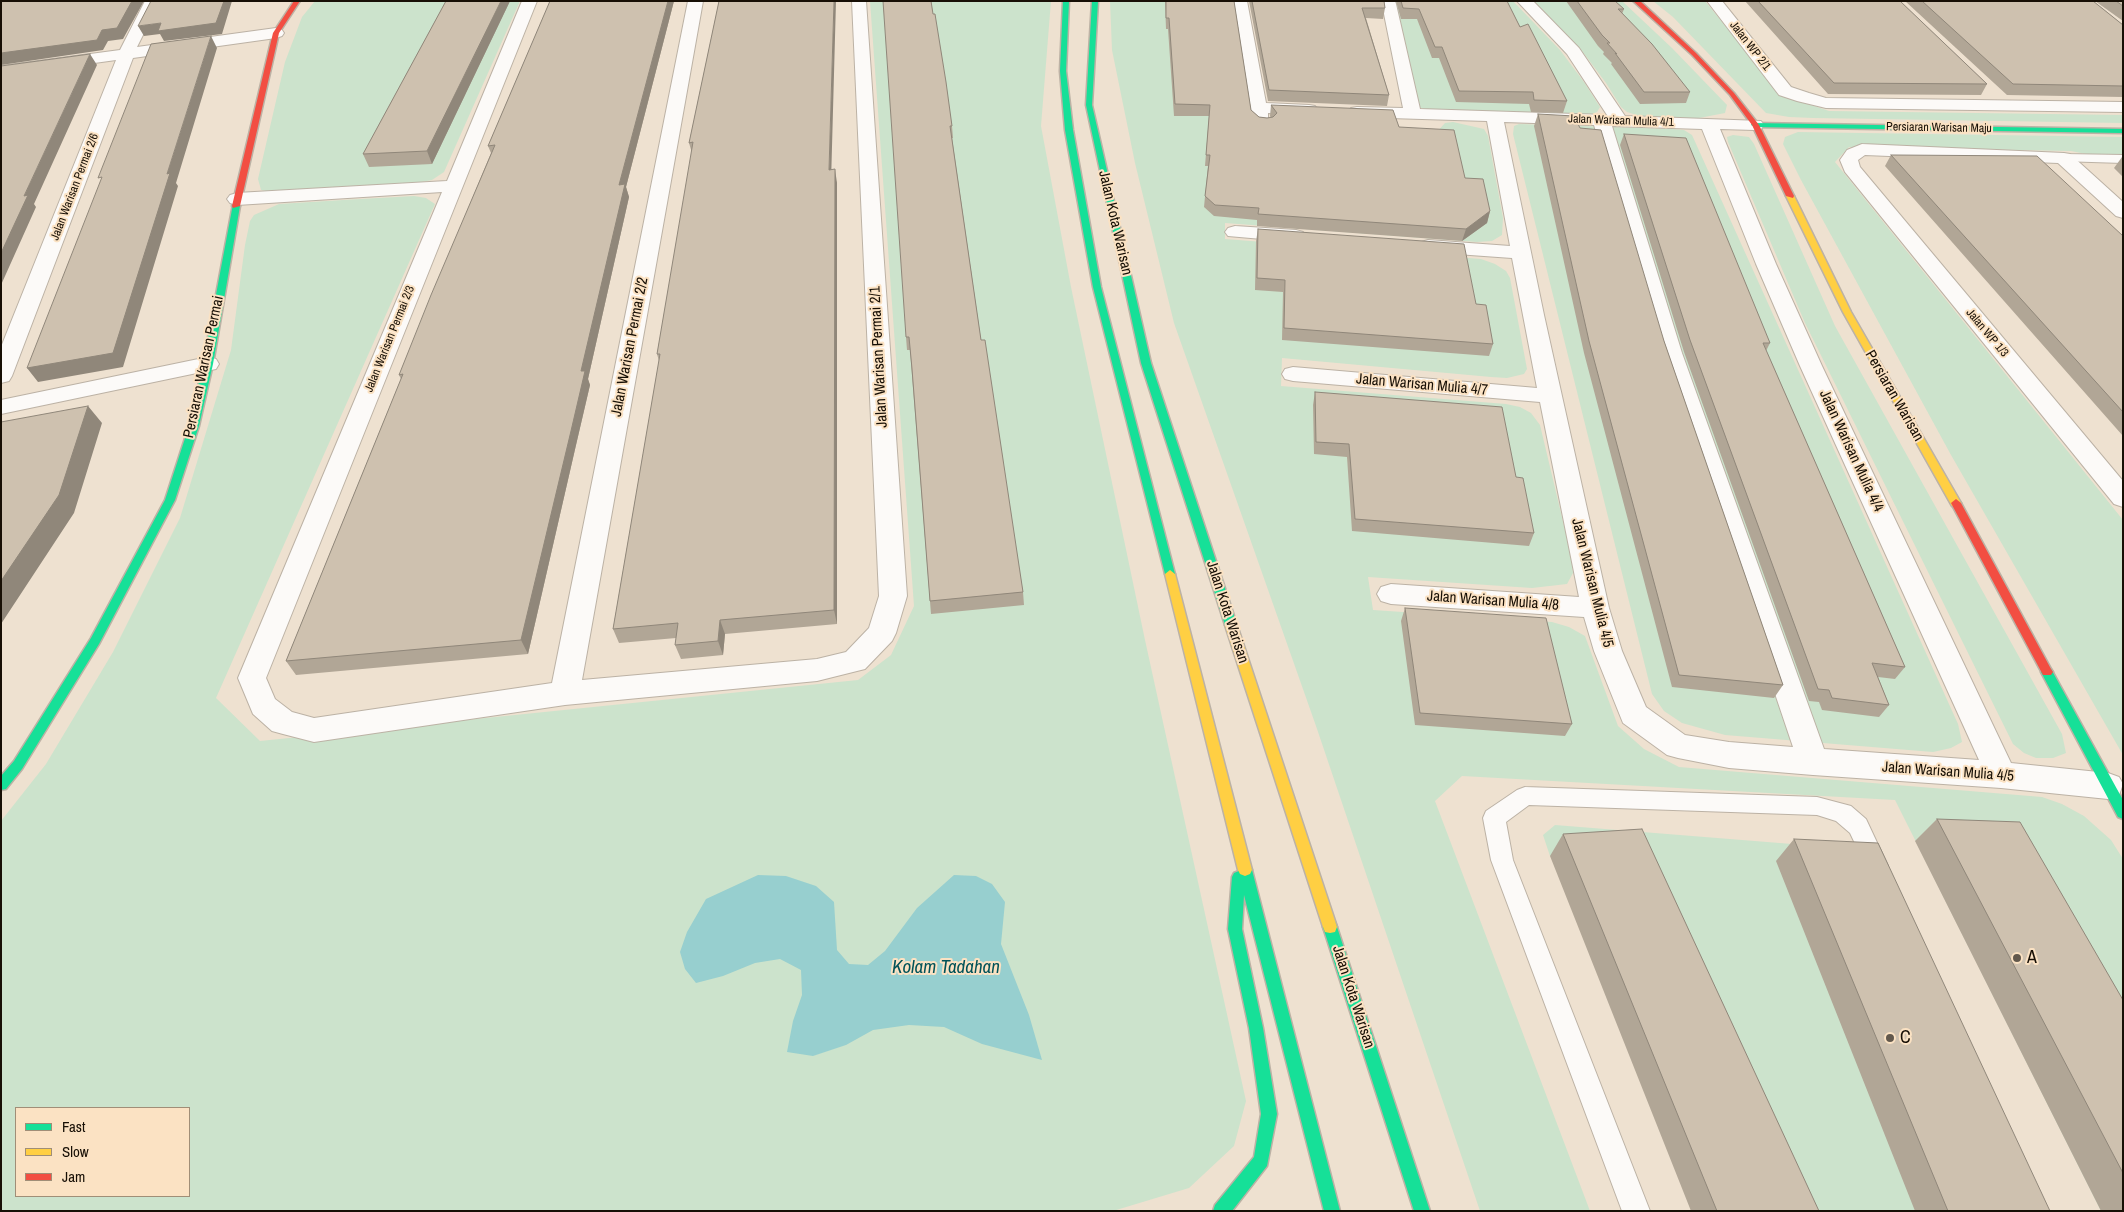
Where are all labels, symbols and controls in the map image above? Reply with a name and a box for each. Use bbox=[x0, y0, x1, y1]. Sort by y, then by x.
street label: Jalan WP 2/1 bbox=[1726, 19, 1774, 73]
street label: Jalan Warisan Mulia 4/1 bbox=[1568, 112, 1674, 130]
street label: Persiaran Warisan Maju bbox=[1886, 120, 1992, 136]
street label: Jalan Warisan Permai 2/6 bbox=[48, 131, 102, 243]
street label: Jalan Kota Warisan bbox=[1094, 169, 1136, 277]
street label: Jalan Warisan Permai 2/2 bbox=[608, 276, 652, 418]
street label: Jalan Warisan Permai 2/3 bbox=[362, 284, 418, 394]
street label: Jalan Warisan Permai 2/1 bbox=[866, 286, 892, 428]
street label: Persiaran Warisan Permai bbox=[180, 294, 228, 440]
street label: Jalan WP 1/3 bbox=[1963, 306, 2011, 360]
street label: Persiaran Warisan bbox=[1861, 347, 1927, 445]
street label: Jalan Warisan Mulia 4/7 bbox=[1355, 370, 1489, 400]
street label: Jalan Warisan Mulia 4/4 bbox=[1815, 387, 1887, 515]
street label: Jalan Warisan Mulia 4/5 bbox=[1567, 517, 1617, 649]
street label: Jalan Kota Warisan bbox=[1202, 558, 1252, 666]
street label: Jalan Warisan Mulia 4/8 bbox=[1426, 587, 1560, 615]
street label: Jalan Warisan Mulia 4/5 bbox=[1881, 758, 2015, 786]
street label: Jalan Kota Warisan bbox=[1328, 943, 1378, 1051]
place label: A bbox=[2027, 947, 2037, 969]
marker: A bbox=[2011, 952, 2023, 964]
water label: Kolam Tadahan bbox=[892, 957, 1000, 979]
place label: C bbox=[1900, 1027, 1911, 1049]
marker: C bbox=[1884, 1032, 1896, 1044]
legend bbox=[15, 1107, 190, 1197]
text: Fast bbox=[62, 1116, 85, 1137]
text: Slow bbox=[62, 1141, 89, 1162]
text: Jam bbox=[62, 1166, 85, 1187]

